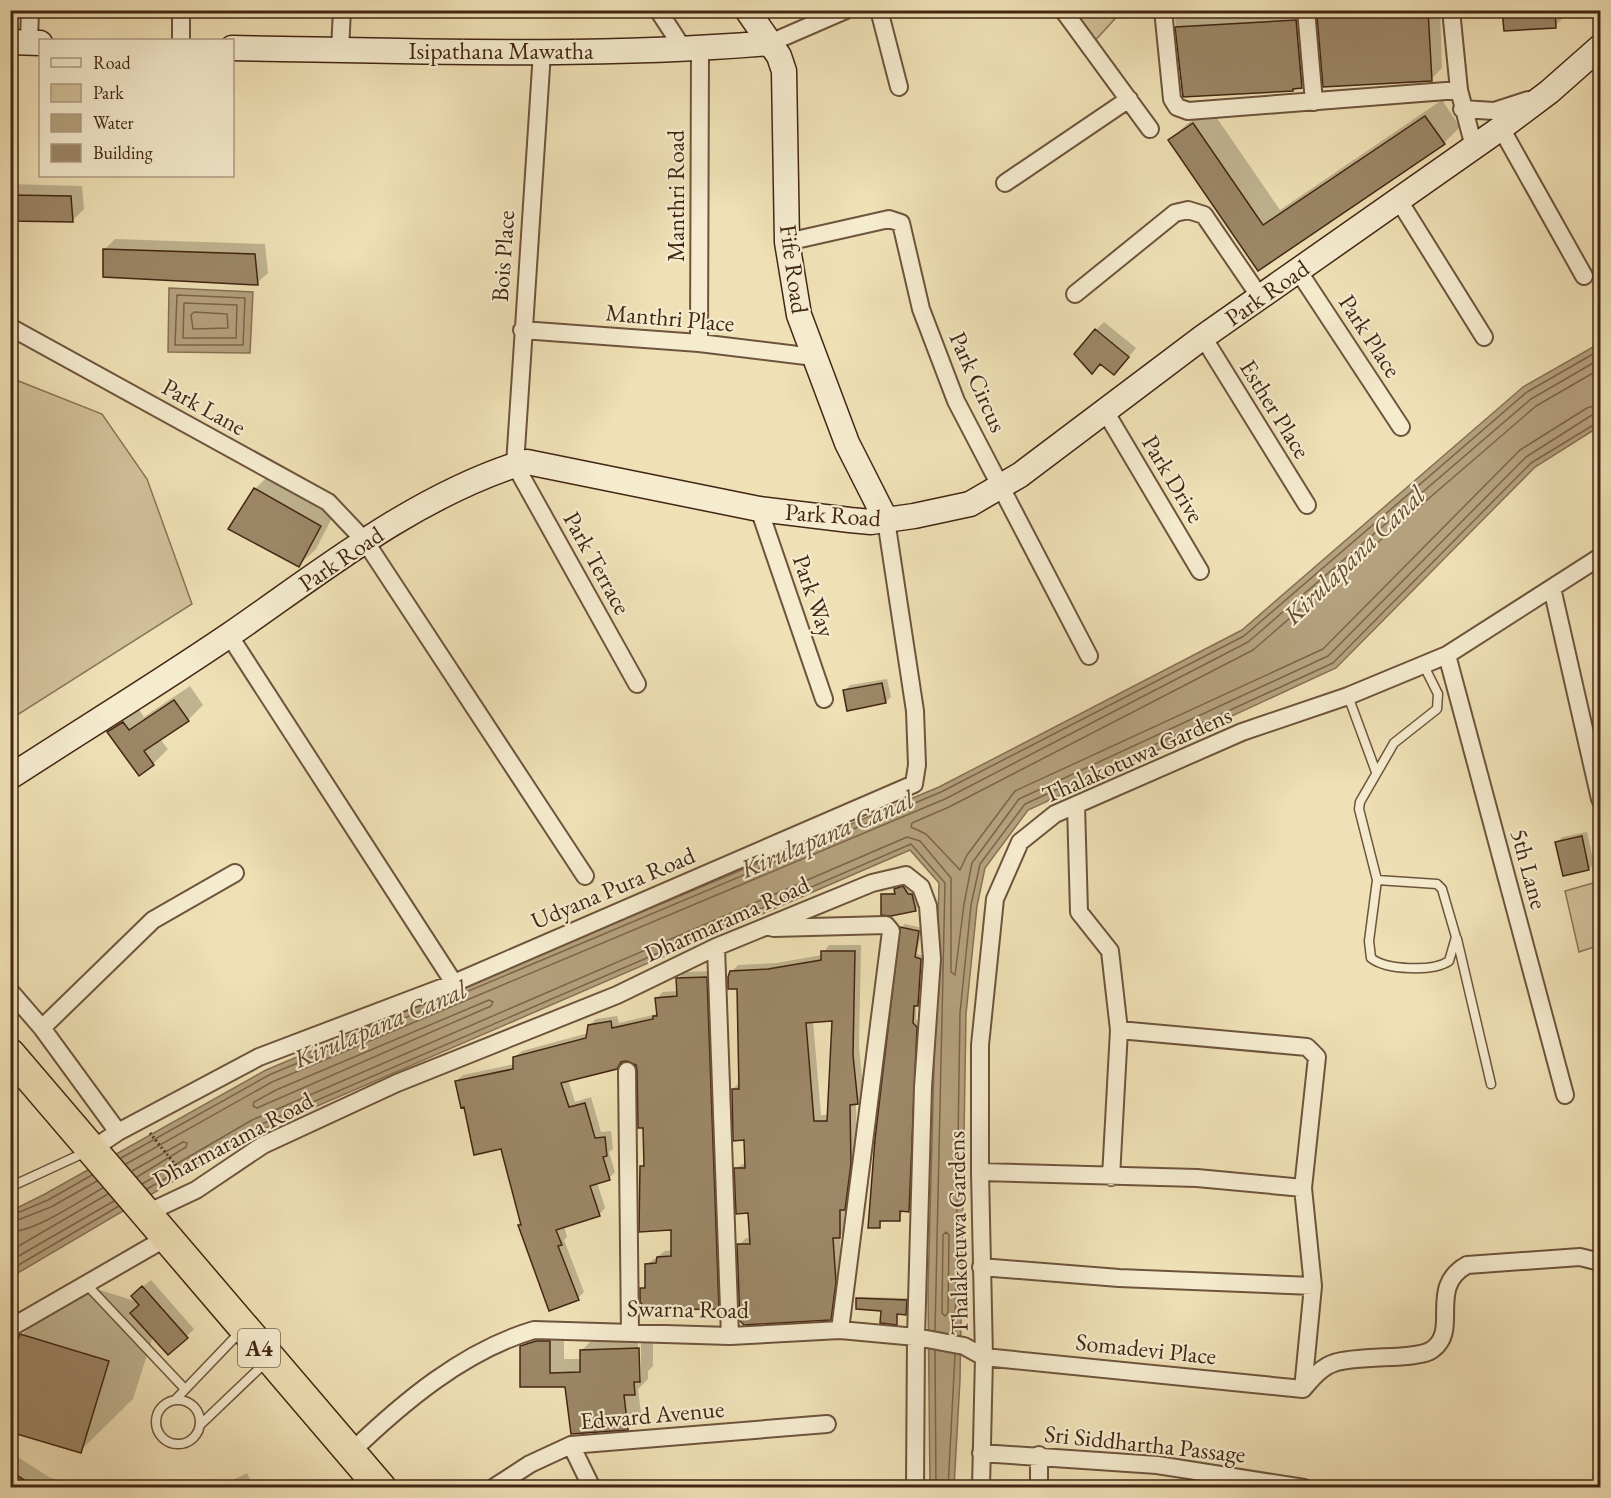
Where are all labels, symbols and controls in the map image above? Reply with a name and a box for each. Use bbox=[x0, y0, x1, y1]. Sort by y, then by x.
street label: Isipathana Mawatha bbox=[408, 35, 594, 66]
legend bbox=[39, 39, 234, 177]
text: Road bbox=[93, 51, 132, 74]
text: Park bbox=[93, 81, 124, 104]
text: Water bbox=[93, 111, 134, 134]
street label: Manthri Road bbox=[660, 129, 691, 262]
text: Building bbox=[93, 141, 153, 164]
street label: Bois Place bbox=[484, 209, 521, 303]
street label: Fife Road bbox=[773, 222, 816, 316]
street label: Park Road bbox=[1219, 252, 1316, 333]
street label: Park Place bbox=[1332, 288, 1409, 383]
street label: Manthri Place bbox=[604, 296, 736, 339]
street label: Park Circus bbox=[943, 327, 1014, 437]
street label: Esther Place bbox=[1233, 354, 1318, 464]
street label: Park Lane bbox=[157, 371, 252, 442]
street label: Park Drive bbox=[1135, 429, 1212, 528]
water label: Kirulapana Canal bbox=[1275, 478, 1433, 632]
street label: Park Road bbox=[784, 496, 883, 533]
street label: Park Terrace bbox=[557, 506, 638, 620]
street label: Park Road bbox=[292, 518, 390, 598]
street label: Park Way bbox=[786, 551, 843, 642]
street label: Thalakotuwa Gardens bbox=[1037, 699, 1236, 810]
water label: Kirulapana Canal bbox=[734, 782, 919, 886]
street label: 5th Lane bbox=[1504, 825, 1555, 912]
street label: Udyana Pura Road bbox=[526, 839, 700, 936]
street label: Dharmarama Road bbox=[640, 868, 815, 969]
water label: Kirulapana Canal bbox=[287, 972, 472, 1076]
street label: Dharmarama Road bbox=[147, 1084, 319, 1195]
street label: Thalakotuwa Gardens bbox=[940, 1131, 975, 1335]
street label: Swarna Road bbox=[627, 1292, 750, 1325]
street label: Somadevi Place bbox=[1074, 1326, 1218, 1371]
road number: A4 bbox=[238, 1329, 280, 1367]
street label: Edward Avenue bbox=[579, 1393, 725, 1436]
street label: Sri Siddhartha Passage bbox=[1043, 1418, 1247, 1469]

